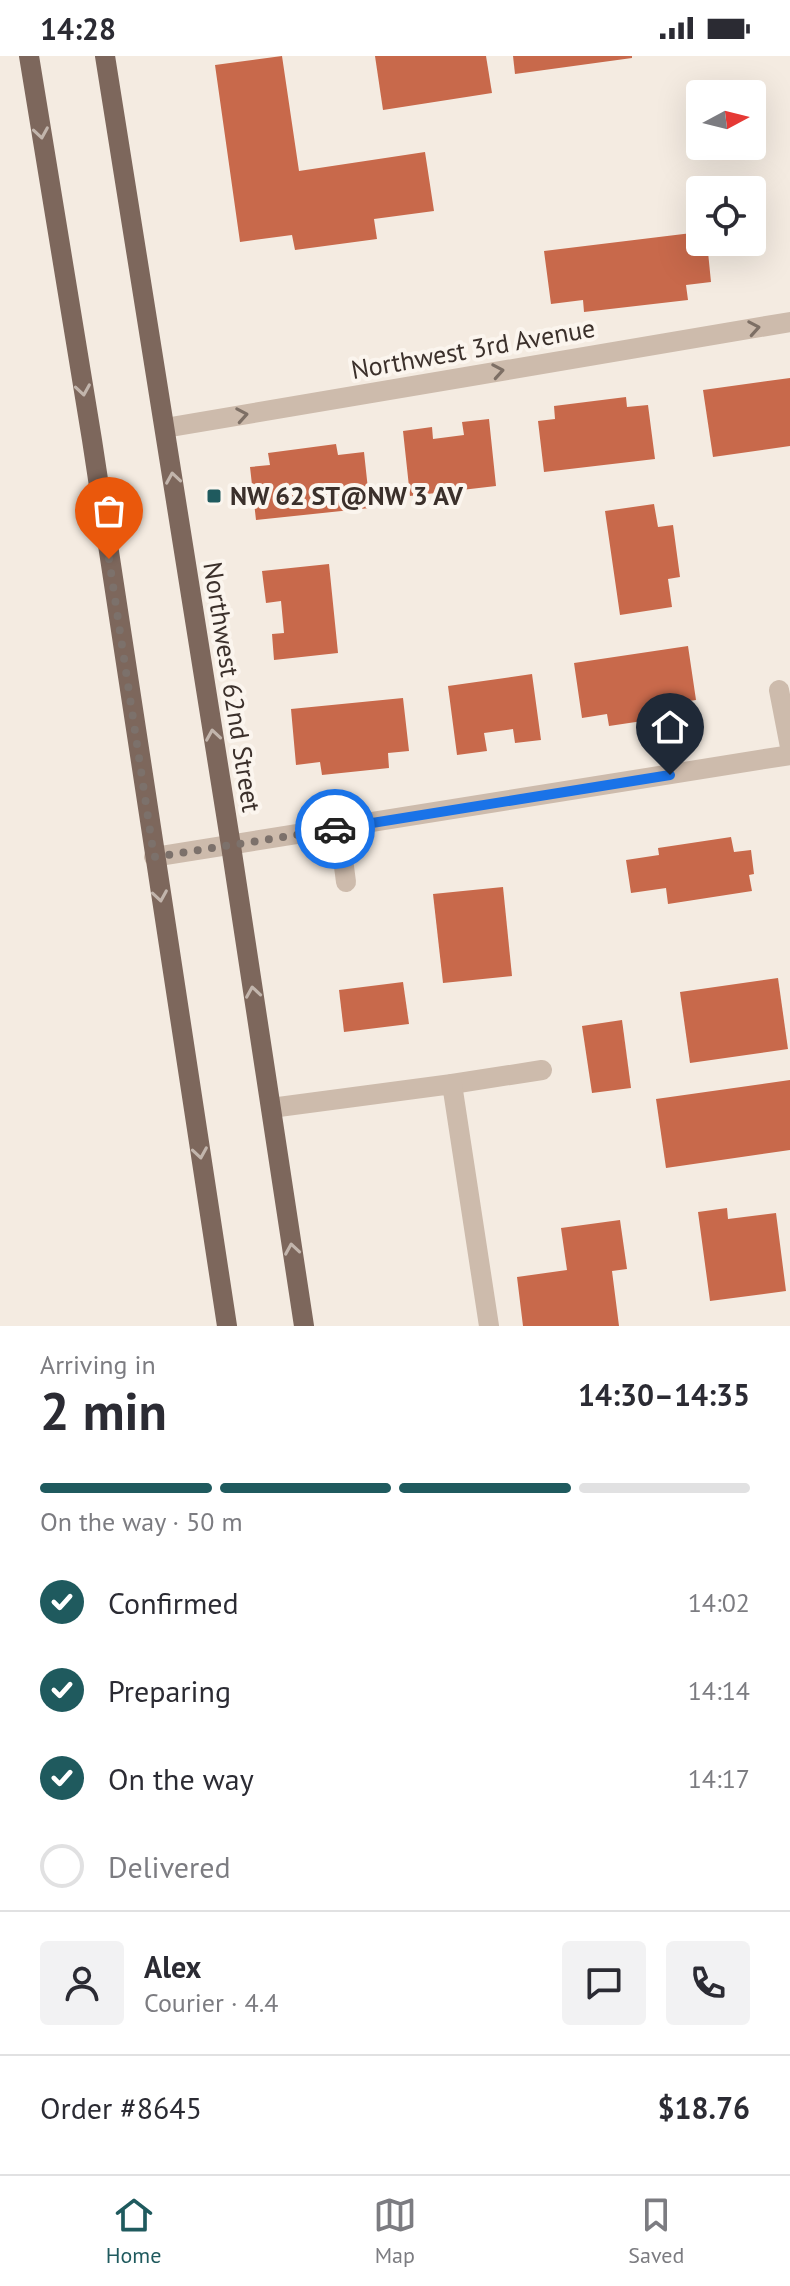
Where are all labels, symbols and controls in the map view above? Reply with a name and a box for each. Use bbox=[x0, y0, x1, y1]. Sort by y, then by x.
text: 14:28 bbox=[40, 9, 116, 48]
north arrow bbox=[686, 80, 766, 160]
map controls bbox=[686, 80, 766, 256]
one-way arrow bbox=[32, 126, 49, 140]
button: locate bbox=[686, 176, 766, 256]
street label: Northwest 3rd Avenue bbox=[348, 311, 597, 386]
one-way arrow bbox=[748, 320, 761, 337]
one-way arrow bbox=[491, 364, 505, 381]
one-way arrow bbox=[74, 383, 91, 396]
one-way arrow bbox=[235, 407, 248, 424]
one-way arrow bbox=[165, 471, 182, 485]
pin bbox=[75, 477, 143, 559]
place label: NW 62 ST@NW 3 AV bbox=[230, 479, 463, 512]
marker: NW 62 ST@NW 3 AV bbox=[205, 487, 223, 505]
icon: bag bbox=[87, 489, 131, 533]
street label: Northwest 62nd Street bbox=[196, 560, 269, 814]
pin bbox=[636, 693, 704, 775]
icon: home bbox=[648, 705, 692, 749]
one-way arrow bbox=[205, 728, 222, 742]
courier bbox=[295, 789, 375, 869]
icon: car bbox=[313, 807, 357, 851]
one-way arrow bbox=[151, 889, 168, 903]
one-way arrow bbox=[245, 985, 262, 999]
one-way arrow bbox=[191, 1146, 208, 1160]
one-way arrow bbox=[285, 1242, 302, 1256]
text: Arriving in bbox=[40, 1348, 156, 1381]
text: 14:30–14:35 bbox=[578, 1375, 750, 1414]
text: 2 min bbox=[40, 1377, 167, 1444]
text: On the way · 50 m bbox=[40, 1505, 243, 1538]
icon: check bbox=[40, 1580, 84, 1624]
text: Confirmed bbox=[108, 1583, 239, 1622]
text: 14:02 bbox=[688, 1586, 750, 1619]
icon: check bbox=[40, 1668, 84, 1712]
text: Preparing bbox=[108, 1671, 231, 1710]
text: 14:14 bbox=[688, 1674, 750, 1707]
icon: check bbox=[40, 1756, 84, 1800]
text: On the way bbox=[108, 1759, 254, 1798]
text: 14:17 bbox=[688, 1762, 750, 1795]
text: Delivered bbox=[108, 1847, 231, 1886]
button: person bbox=[40, 1941, 124, 2025]
button: chat bbox=[562, 1941, 646, 2025]
button: phone bbox=[666, 1941, 750, 2025]
text: Alex bbox=[144, 1947, 201, 1986]
text: Courier · 4.4 bbox=[144, 1986, 278, 2019]
text: Order #8645 bbox=[40, 2088, 202, 2127]
text: $18.76 bbox=[658, 2088, 750, 2127]
tab: Home bbox=[106, 2193, 161, 2269]
tab: Map bbox=[373, 2193, 417, 2269]
tab: Saved bbox=[628, 2193, 684, 2269]

